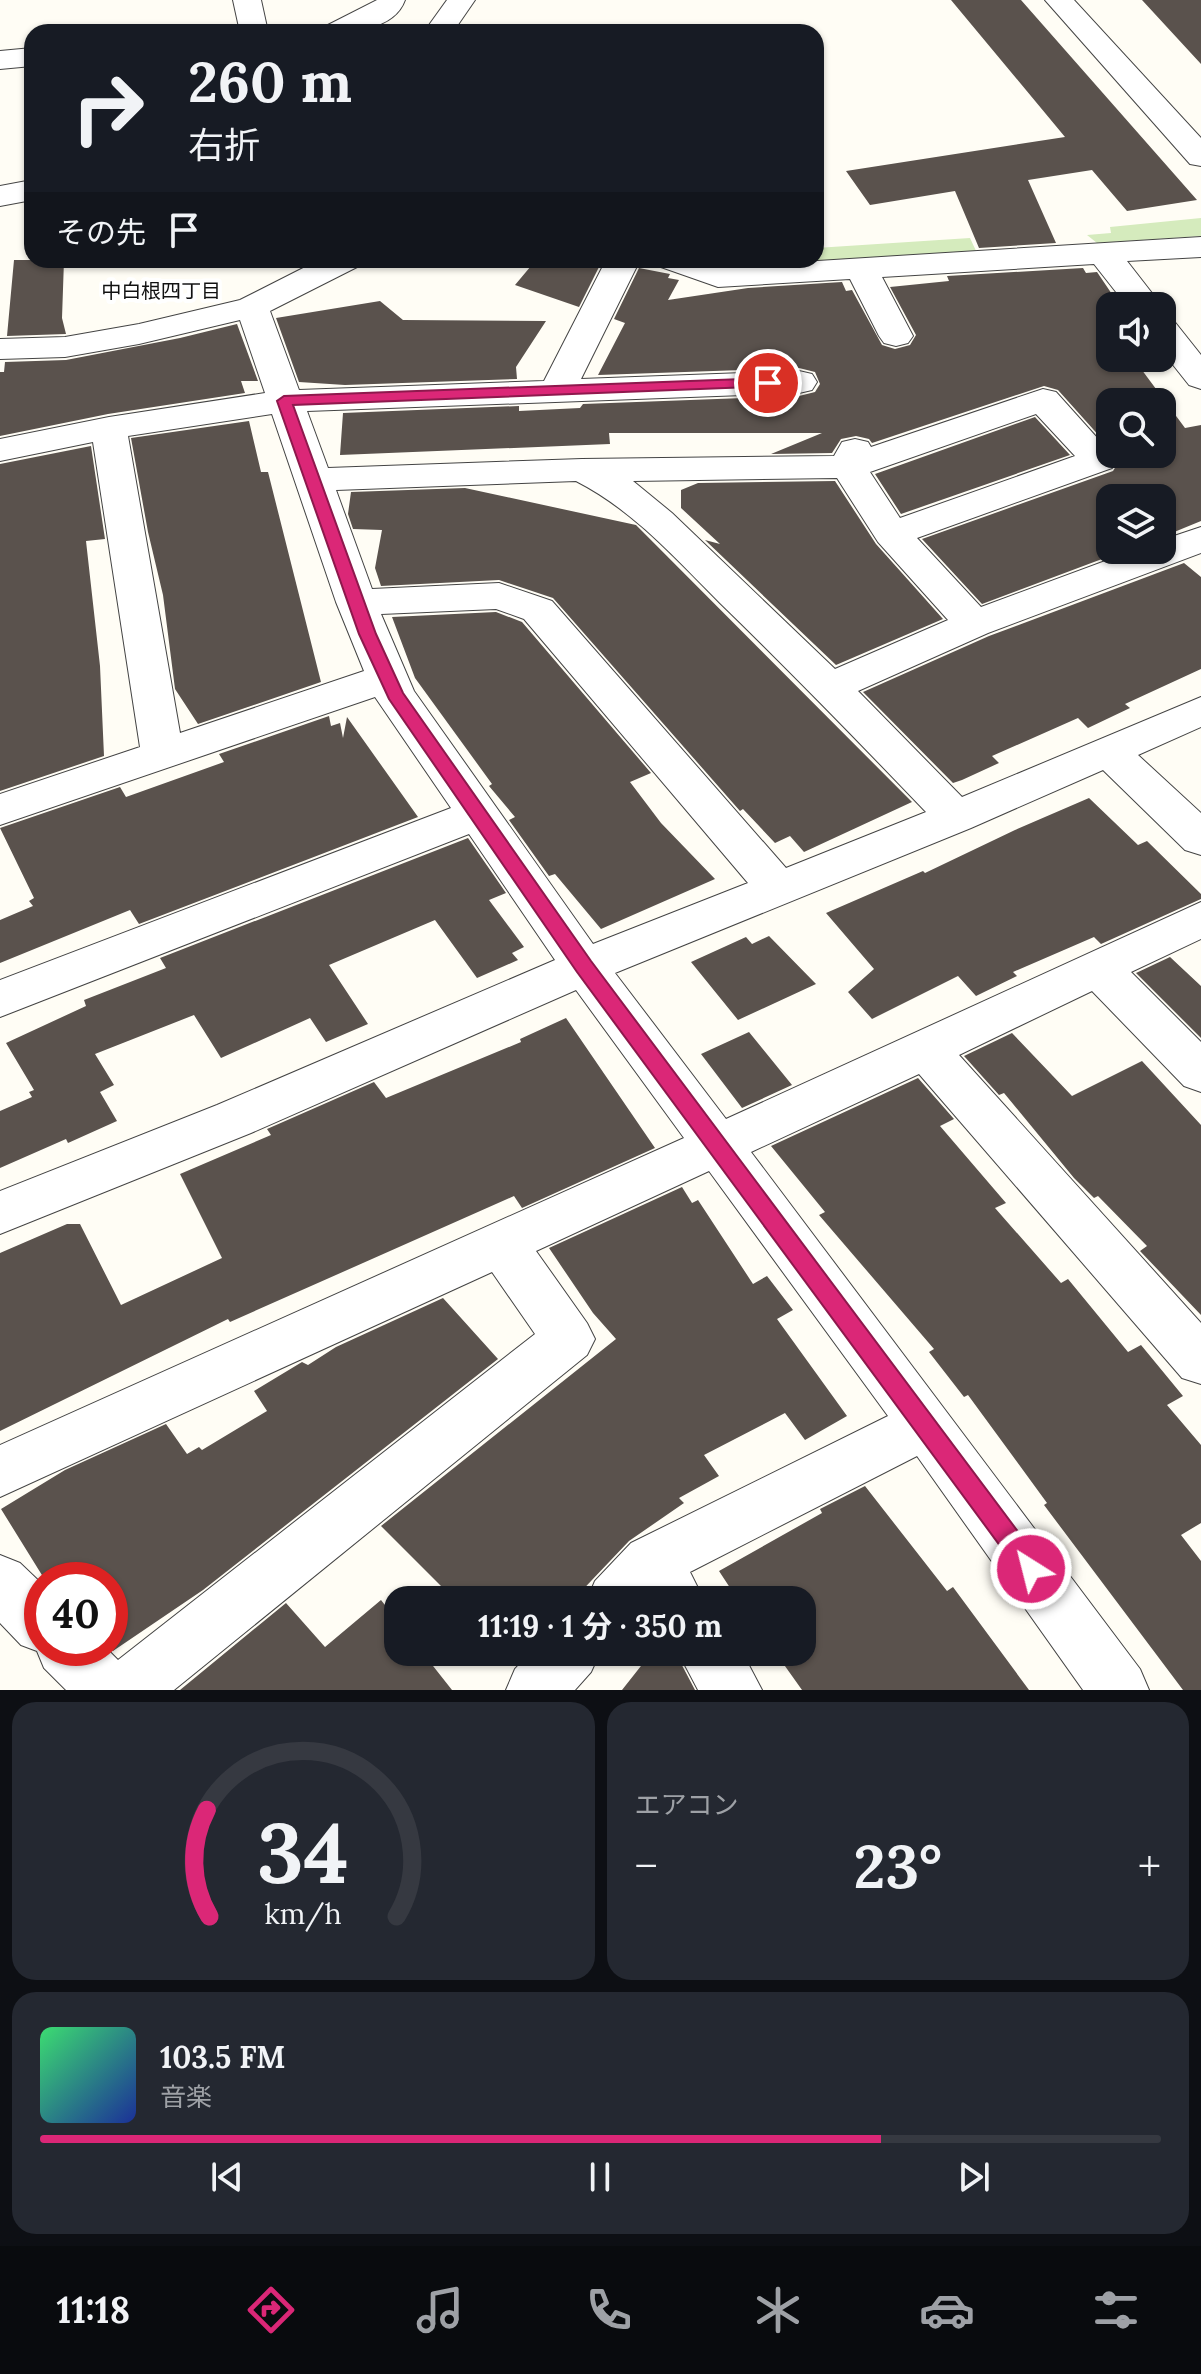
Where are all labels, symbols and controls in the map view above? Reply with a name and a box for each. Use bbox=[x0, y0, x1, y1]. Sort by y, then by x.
text: 260 m bbox=[188, 46, 352, 117]
icon: right bbox=[56, 56, 160, 160]
text: 右折 bbox=[188, 122, 260, 168]
icon: arrive bbox=[162, 208, 206, 252]
text: その先 bbox=[56, 213, 146, 251]
district label: 中白根四丁目 bbox=[101, 278, 221, 303]
map controls bbox=[1096, 292, 1176, 564]
button: sound bbox=[1096, 292, 1176, 372]
pin bbox=[734, 349, 802, 417]
icon: arrive bbox=[746, 361, 790, 405]
button: search bbox=[1096, 388, 1176, 468]
button: layers bbox=[1096, 484, 1176, 564]
position arrow bbox=[989, 1527, 1073, 1611]
speed limit sign: 40 bbox=[24, 1562, 128, 1666]
text: 11:19 · 1 分 · 350 m bbox=[478, 1607, 722, 1645]
text: エアコン bbox=[635, 1788, 739, 1821]
text: 34 bbox=[257, 1799, 349, 1906]
text: 23° bbox=[854, 1828, 942, 1904]
text: − bbox=[635, 1838, 658, 1894]
text: + bbox=[1138, 1838, 1161, 1894]
text: km/h bbox=[265, 1895, 342, 1932]
text: 103.5 FM bbox=[160, 2038, 285, 2076]
text: 音楽 bbox=[160, 2080, 212, 2113]
icon: previous bbox=[205, 2155, 249, 2199]
icon: pause bbox=[578, 2155, 622, 2199]
icon: next bbox=[952, 2155, 996, 2199]
icon: directions bbox=[243, 2282, 299, 2338]
icon: music bbox=[412, 2282, 468, 2338]
icon: phone bbox=[581, 2282, 637, 2338]
icon: climate bbox=[750, 2282, 806, 2338]
icon: car bbox=[919, 2282, 975, 2338]
icon: filters bbox=[1088, 2282, 1144, 2338]
text: 11:18 bbox=[57, 2287, 130, 2333]

